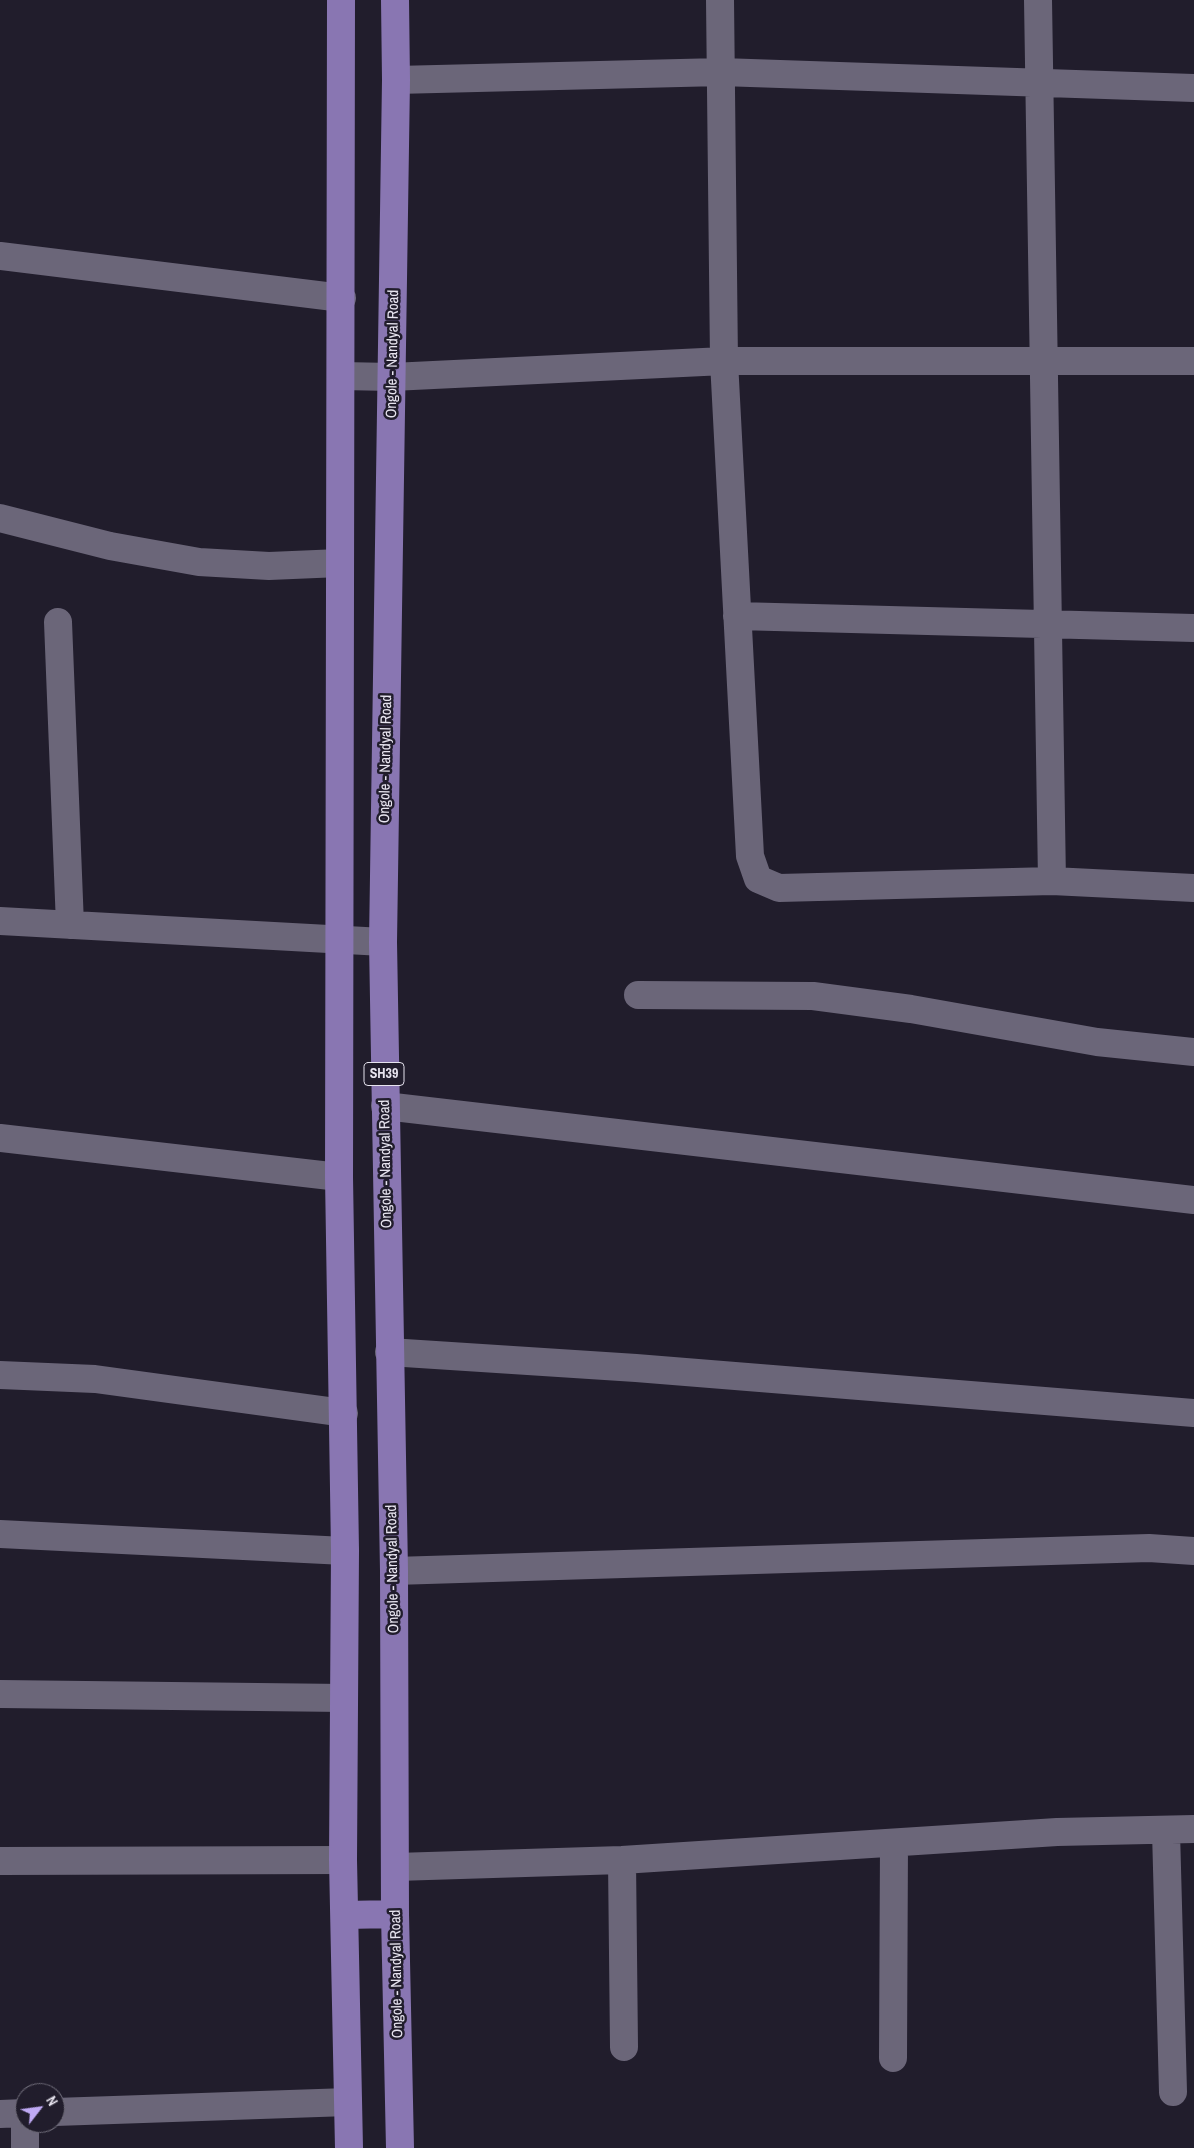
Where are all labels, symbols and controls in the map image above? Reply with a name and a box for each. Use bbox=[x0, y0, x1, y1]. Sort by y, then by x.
street label: Ongole - Nandyal Road bbox=[383, 290, 403, 418]
street label: Ongole - Nandyal Road bbox=[376, 695, 396, 823]
road number: SH39 bbox=[364, 1062, 404, 1086]
street label: Ongole - Nandyal Road bbox=[376, 1100, 396, 1228]
street label: Ongole - Nandyal Road bbox=[383, 1505, 403, 1633]
street label: Ongole - Nandyal Road bbox=[387, 1910, 407, 2038]
north arrow bbox=[15, 2083, 65, 2133]
text: N bbox=[42, 2093, 62, 2109]

